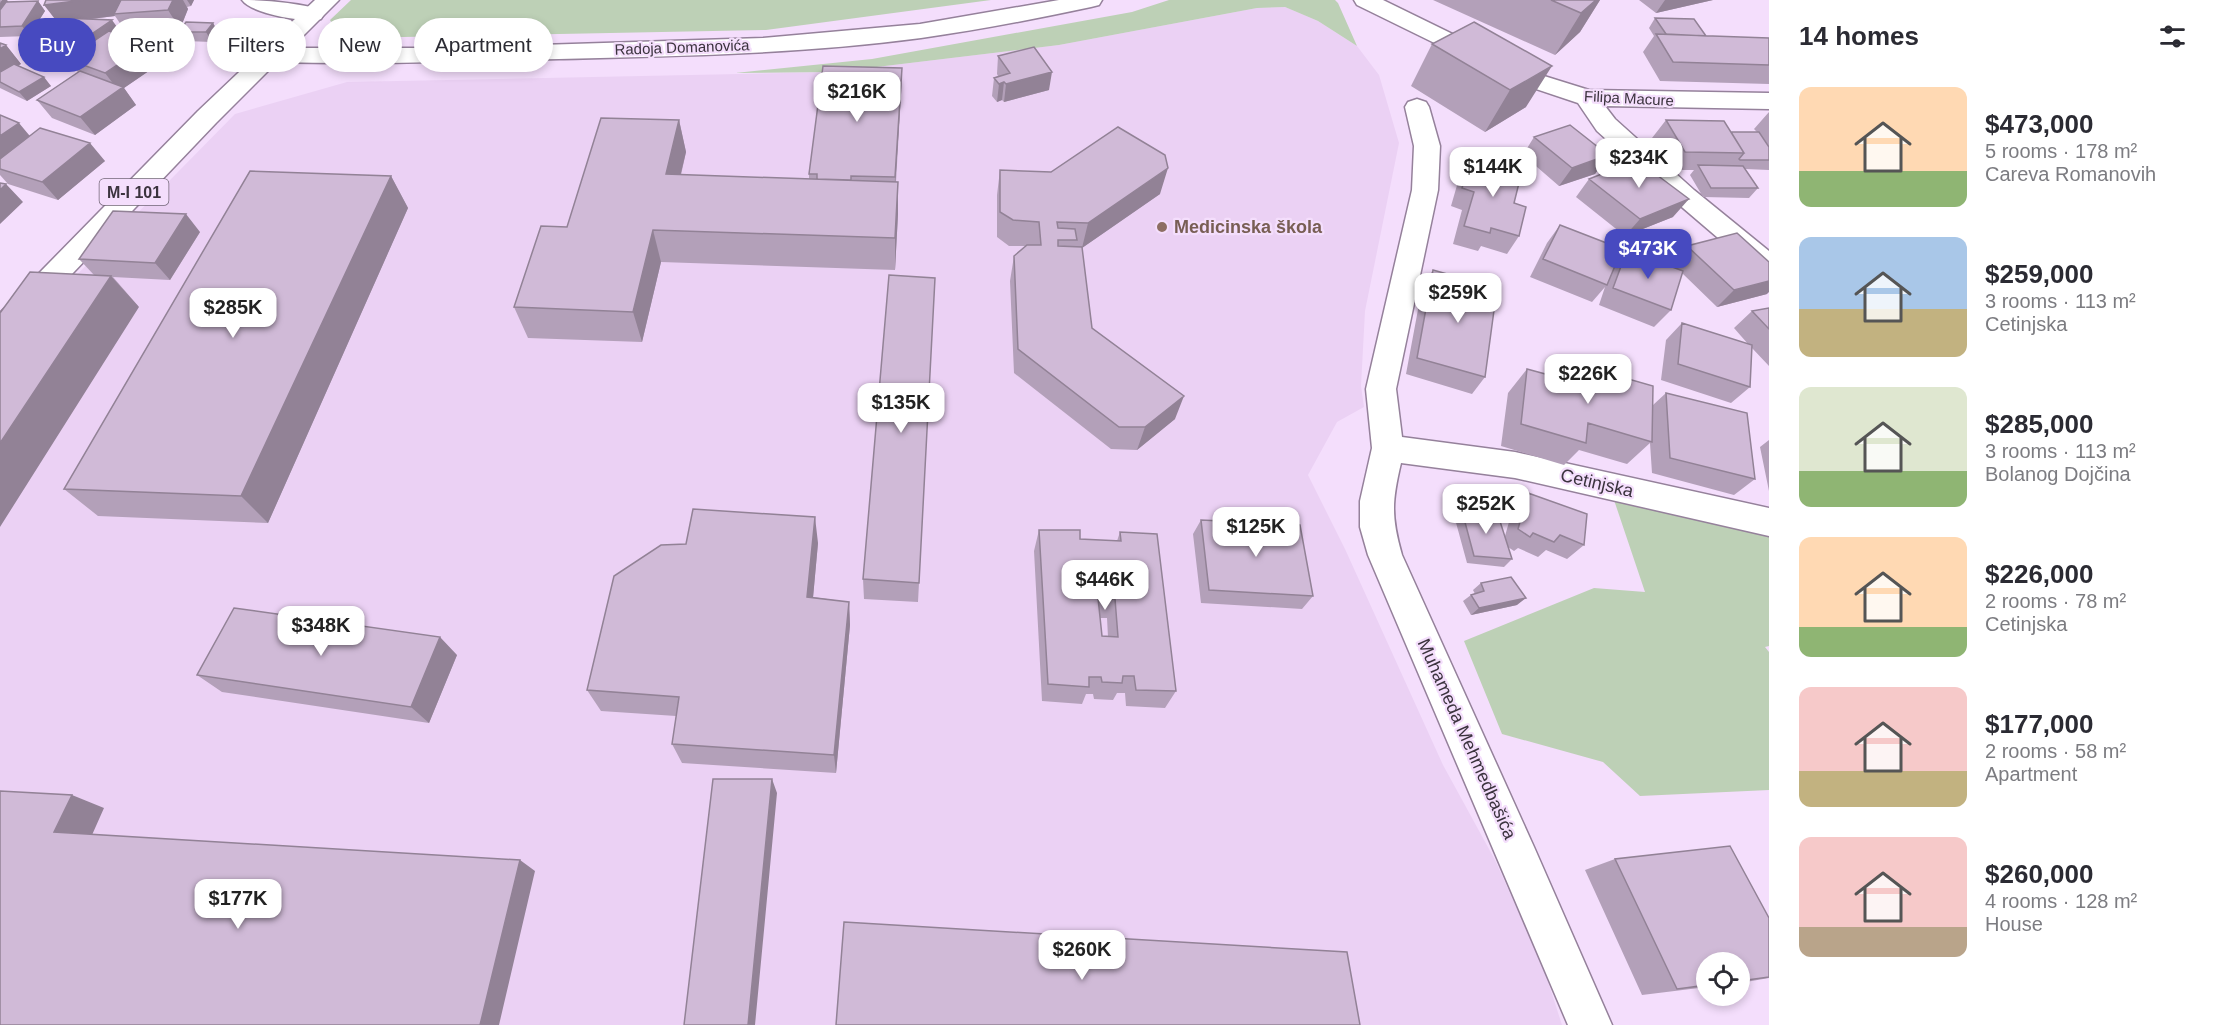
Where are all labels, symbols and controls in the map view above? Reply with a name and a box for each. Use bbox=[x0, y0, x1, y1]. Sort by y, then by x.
chip: Buy bbox=[18, 18, 96, 72]
chip: Rent bbox=[108, 18, 195, 72]
chip: Filters bbox=[207, 18, 306, 72]
chip: New bbox=[318, 18, 402, 72]
chip: Apartment bbox=[414, 18, 553, 72]
icon: filters bbox=[2156, 20, 2189, 53]
text: 14 homes bbox=[1799, 21, 1919, 51]
street label: Radoja Domanovića bbox=[614, 36, 750, 58]
pin: $216K bbox=[815, 72, 899, 123]
text: $216K bbox=[828, 80, 886, 102]
street label: Filipa Macure bbox=[1584, 87, 1674, 109]
text: $473,000 bbox=[1985, 109, 2093, 139]
icon: home bbox=[1847, 111, 1919, 183]
pin: $234K bbox=[1597, 138, 1681, 189]
text: 5 rooms · 178 m² bbox=[1985, 140, 2137, 162]
text: $234K bbox=[1610, 146, 1668, 168]
pin: $144K bbox=[1451, 147, 1535, 198]
text: $144K bbox=[1464, 155, 1522, 177]
text: Careva Romanovih bbox=[1985, 163, 2156, 185]
road number: M-I 101 bbox=[100, 179, 168, 205]
place label: Medicinska škola bbox=[1174, 217, 1323, 237]
marker: Medicinska škola bbox=[1155, 220, 1169, 234]
pin: $473K bbox=[1606, 229, 1690, 280]
text: $473K bbox=[1619, 237, 1677, 259]
text: $259,000 bbox=[1985, 259, 2093, 289]
icon: home bbox=[1847, 261, 1919, 333]
pin: $259K bbox=[1416, 273, 1500, 324]
text: $259K bbox=[1429, 281, 1487, 303]
pin: $285K bbox=[191, 288, 275, 339]
text: 3 rooms · 113 m² bbox=[1985, 290, 2136, 312]
text: $285K bbox=[204, 296, 262, 318]
text: Cetinjska bbox=[1985, 313, 2067, 335]
pin: $226K bbox=[1546, 354, 1630, 405]
text: $226K bbox=[1559, 362, 1617, 384]
pin: $135K bbox=[859, 383, 943, 434]
text: $135K bbox=[872, 391, 930, 413]
text: $285,000 bbox=[1985, 409, 2093, 439]
icon: home bbox=[1847, 411, 1919, 483]
text: 3 rooms · 113 m² bbox=[1985, 440, 2136, 462]
text: Bolanog Dojčina bbox=[1985, 463, 2131, 485]
street label: Cetinjska bbox=[1559, 465, 1636, 501]
pin: $252K bbox=[1444, 484, 1528, 535]
text: $252K bbox=[1457, 492, 1515, 514]
pin: $125K bbox=[1214, 507, 1298, 558]
text: $125K bbox=[1227, 515, 1285, 537]
text: $226,000 bbox=[1985, 559, 2093, 589]
pin: $446K bbox=[1063, 560, 1147, 611]
icon: home bbox=[1847, 561, 1919, 633]
text: $446K bbox=[1076, 568, 1134, 590]
text: 2 rooms · 78 m² bbox=[1985, 590, 2126, 612]
pin: $348K bbox=[279, 606, 363, 657]
text: Cetinjska bbox=[1985, 613, 2067, 635]
text: $348K bbox=[292, 614, 350, 636]
street label: Muhameda Mehmedbašića bbox=[1414, 636, 1521, 843]
text: $177,000 bbox=[1985, 709, 2093, 739]
icon: home bbox=[1847, 711, 1919, 783]
text: 2 rooms · 58 m² bbox=[1985, 740, 2126, 762]
text: Apartment bbox=[1985, 763, 2077, 785]
text: $260,000 bbox=[1985, 859, 2093, 889]
icon: home bbox=[1847, 861, 1919, 933]
pin: $177K bbox=[196, 879, 280, 930]
text: $177K bbox=[209, 887, 267, 909]
text: 4 rooms · 128 m² bbox=[1985, 890, 2137, 912]
text: House bbox=[1985, 913, 2043, 935]
pin: $260K bbox=[1040, 930, 1124, 981]
text: $260K bbox=[1053, 938, 1111, 960]
map controls bbox=[1696, 952, 1750, 1006]
button: locate bbox=[1696, 952, 1750, 1006]

